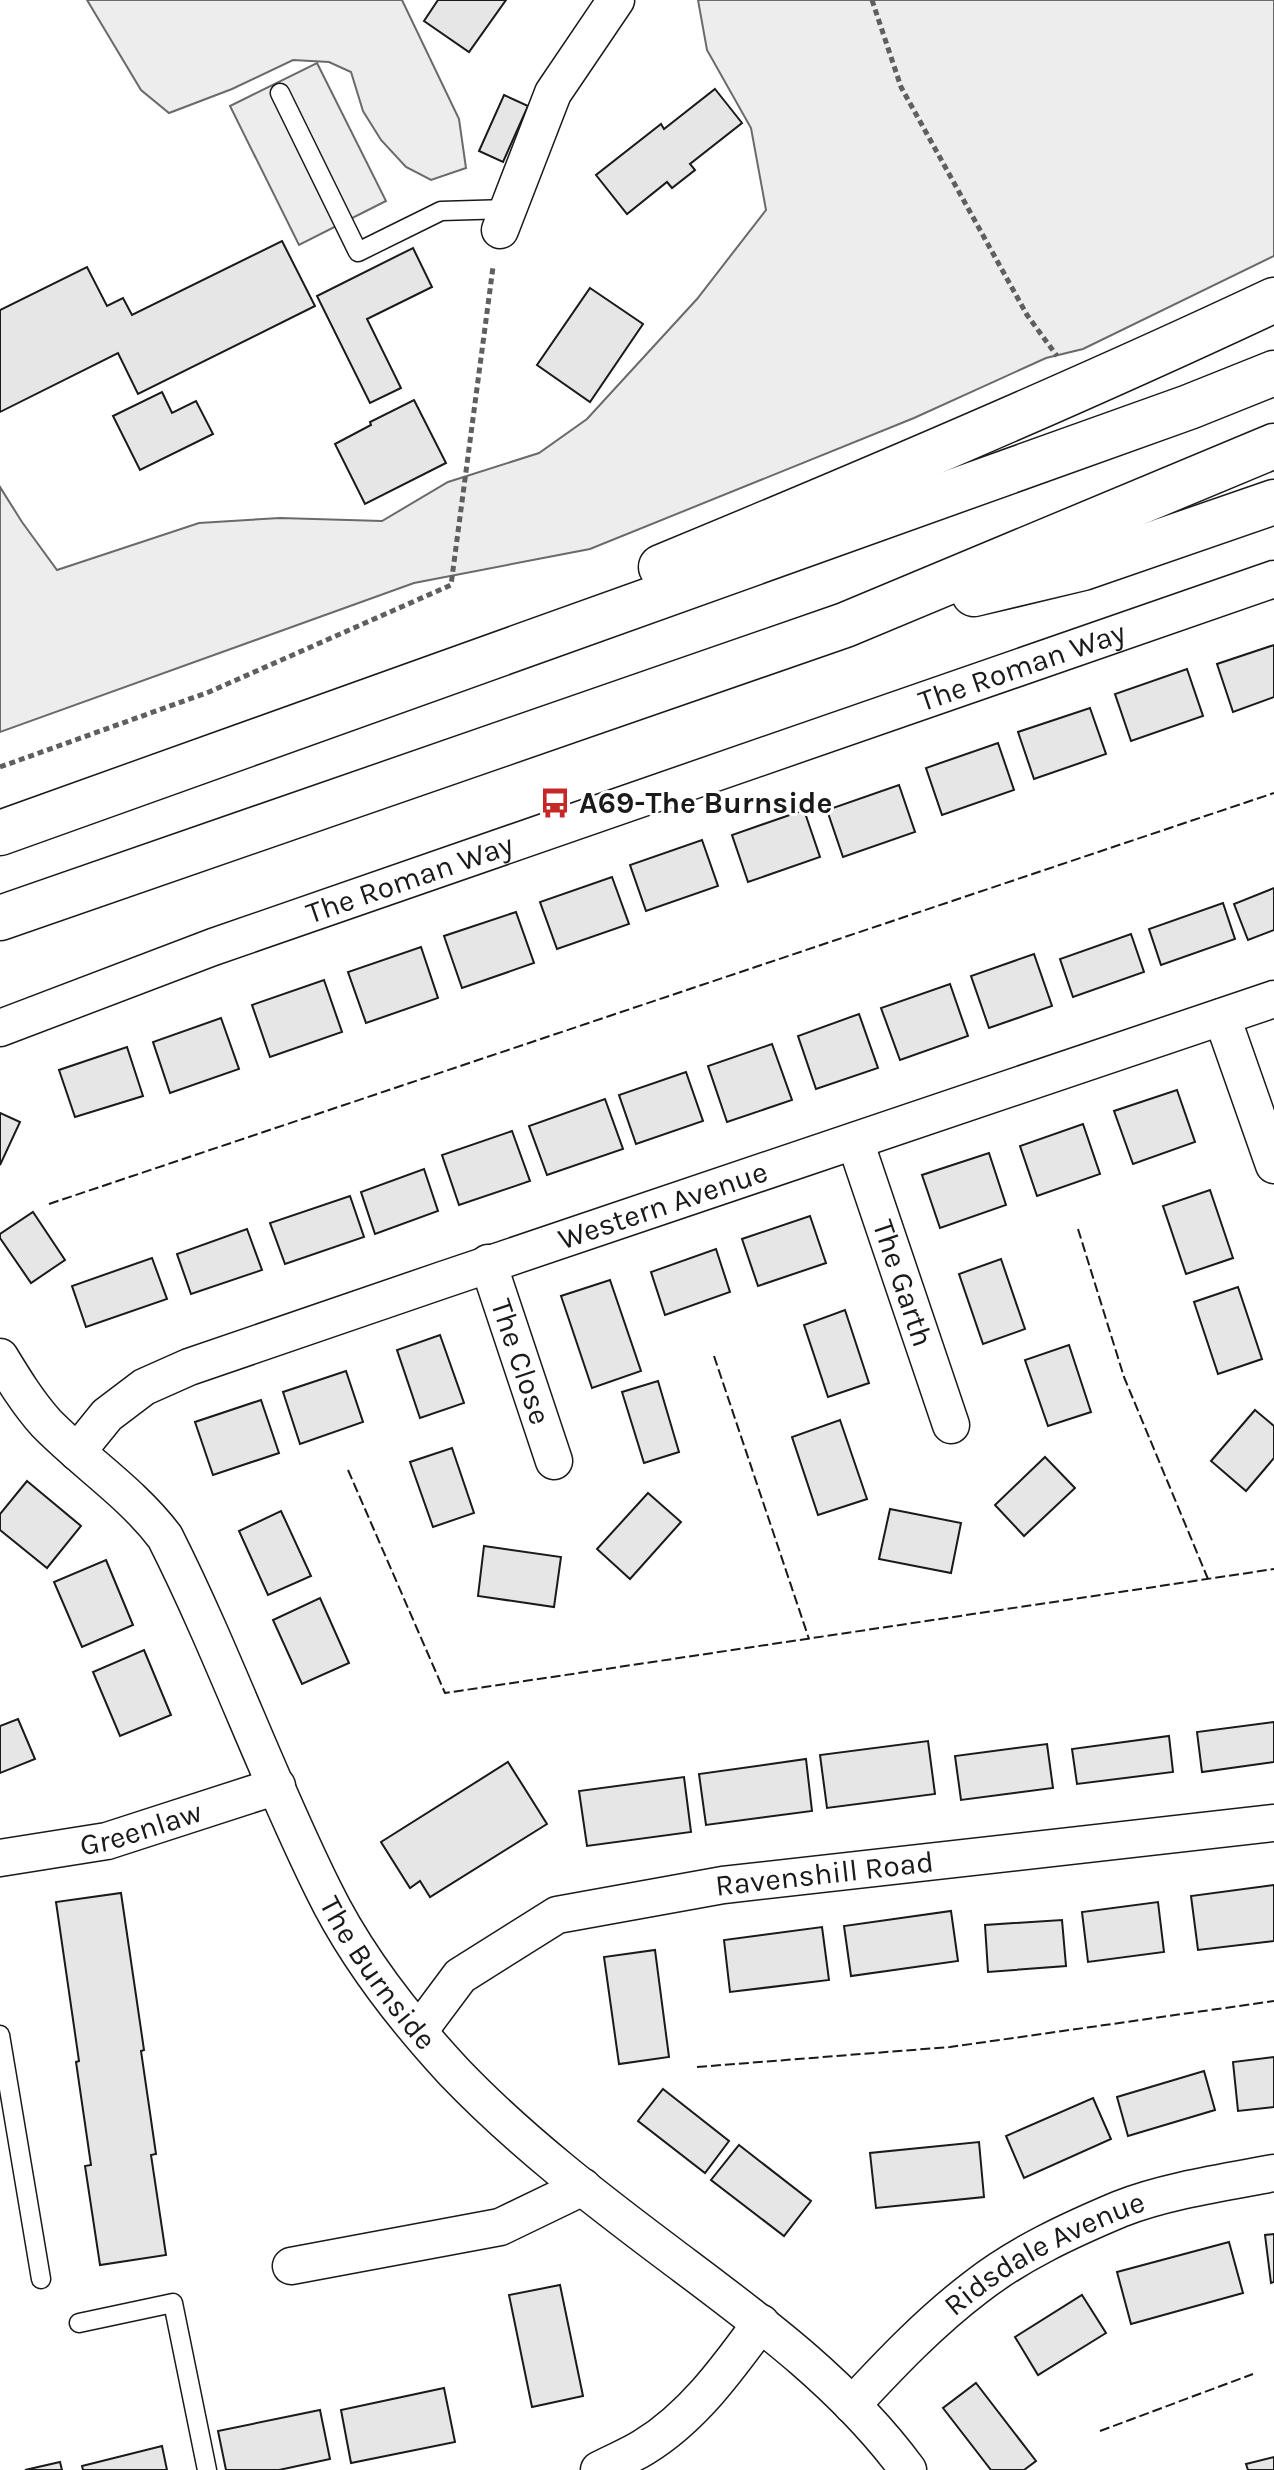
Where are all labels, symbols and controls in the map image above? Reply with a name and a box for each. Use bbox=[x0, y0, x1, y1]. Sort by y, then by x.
street label: The Roman Way bbox=[914, 614, 1130, 719]
place label: A69-The Burnside bbox=[579, 785, 832, 821]
bus stop icon: A69-The Burnside bbox=[538, 786, 572, 820]
street label: The Roman Way bbox=[301, 826, 518, 931]
street label: Western Avenue bbox=[554, 1153, 772, 1257]
street label: The Garth bbox=[865, 1215, 941, 1351]
street label: The Close bbox=[483, 1294, 559, 1429]
street label: Greenlaw bbox=[77, 1793, 207, 1863]
street label: Ravenshill Road bbox=[713, 1843, 935, 1904]
street label: The Burnside bbox=[312, 1890, 444, 2057]
street label: Ridsdale Avenue bbox=[937, 2184, 1149, 2323]

